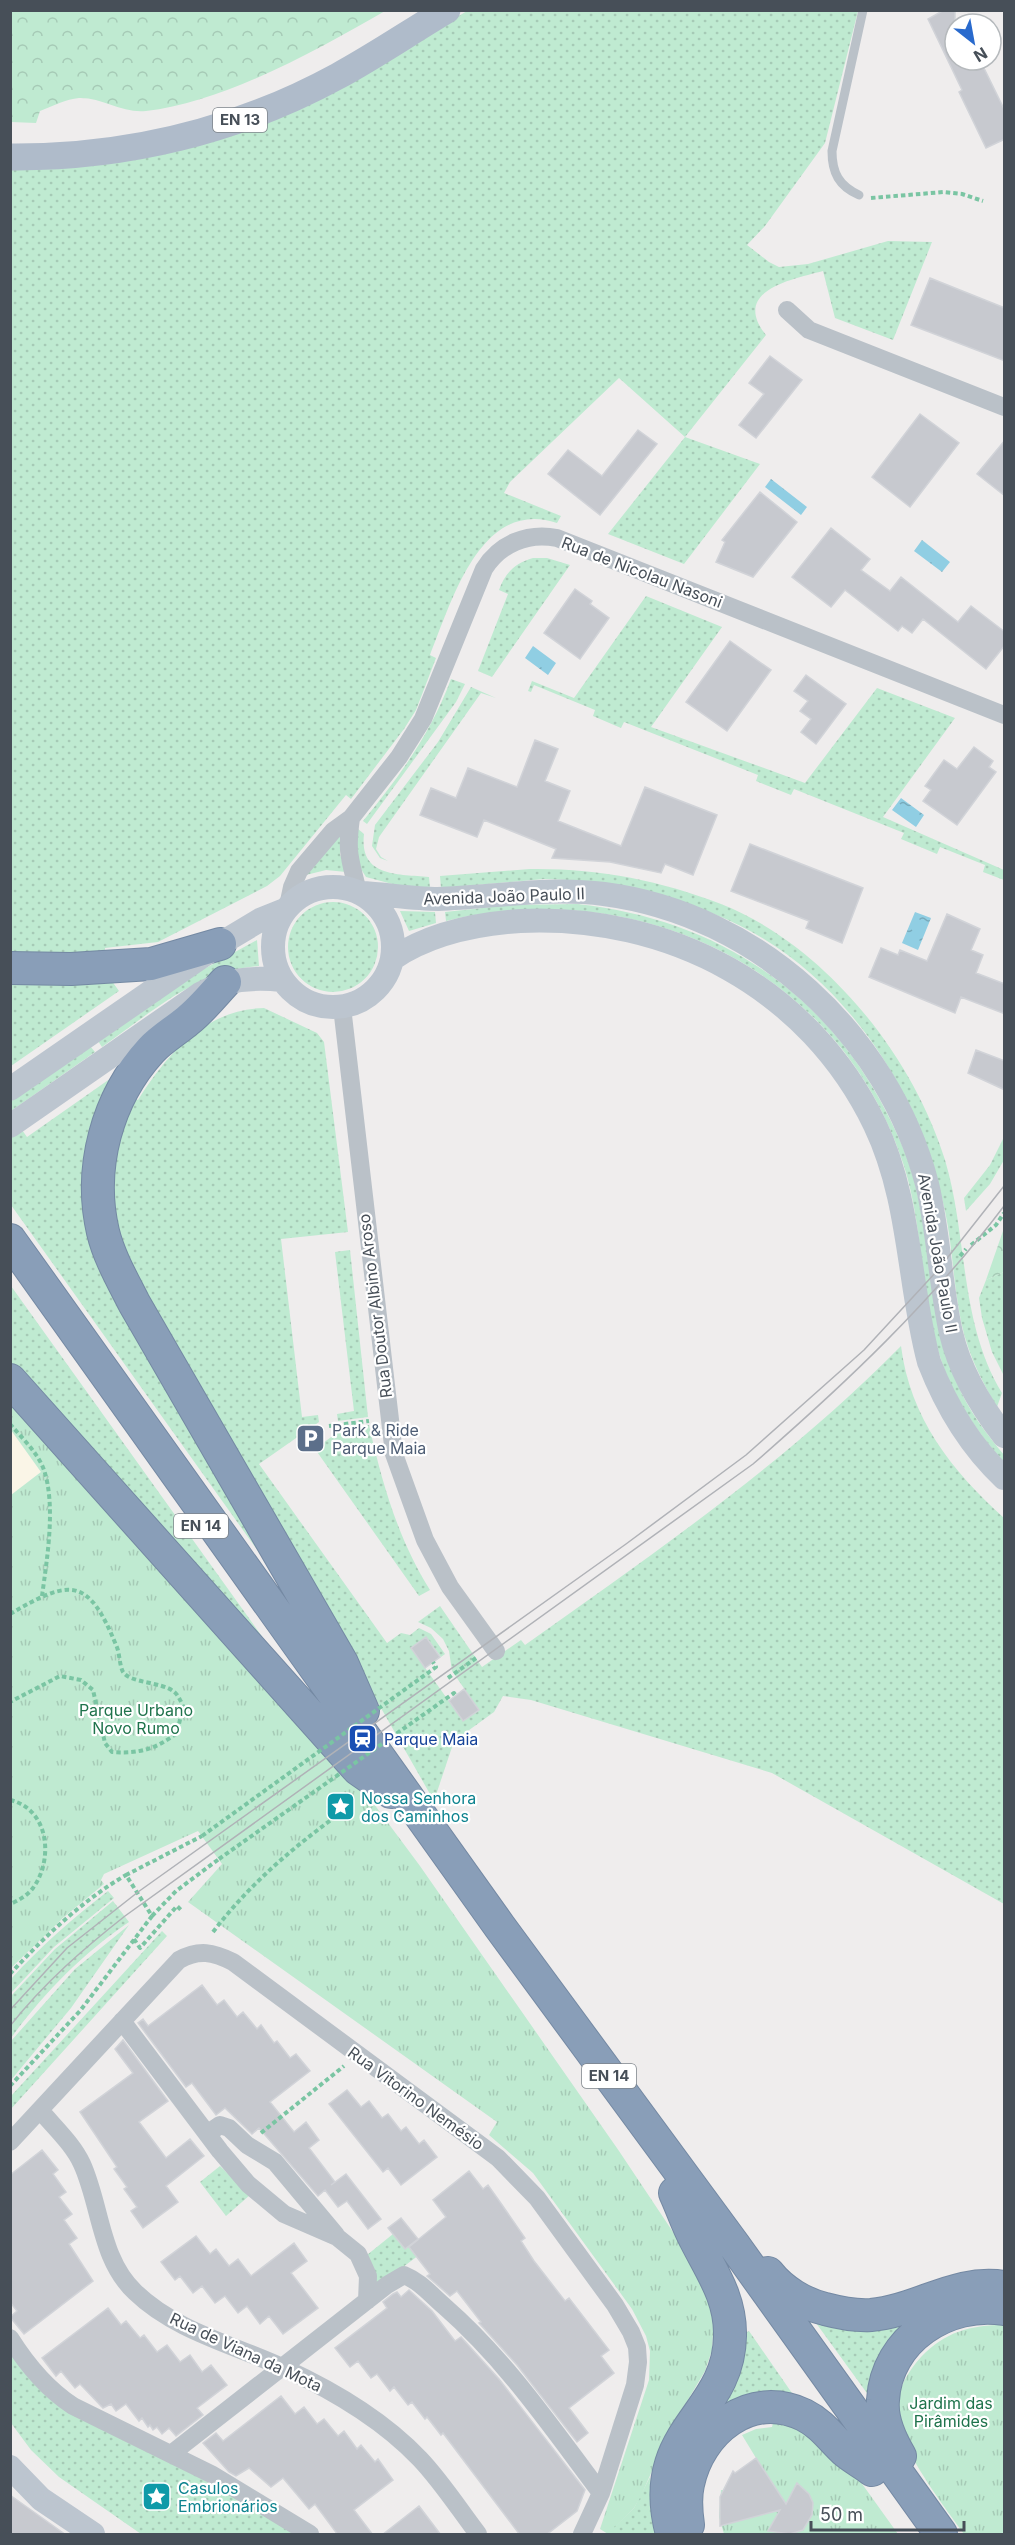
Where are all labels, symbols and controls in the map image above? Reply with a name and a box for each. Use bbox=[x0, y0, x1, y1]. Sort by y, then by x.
north arrow bbox=[943, 12, 1003, 72]
text: N bbox=[970, 43, 991, 67]
road number: EN 13 bbox=[213, 108, 267, 132]
street label: Rua de Nicolau Nasoni bbox=[559, 532, 725, 612]
street label: Avenida João Paulo II bbox=[423, 883, 585, 909]
street label: Avenida João Paulo II bbox=[914, 1172, 962, 1334]
street label: Rua Doutor Albino Aroso bbox=[354, 1213, 396, 1399]
place label: Park & Ride Parque Maia bbox=[332, 1420, 426, 1458]
parking icon: Park & Ride Parque Maia bbox=[295, 1423, 327, 1455]
road number: EN 14 bbox=[174, 1514, 228, 1538]
park label: Parque Urbano Novo Rumo bbox=[79, 1700, 193, 1738]
station icon: Parque Maia bbox=[347, 1723, 379, 1755]
place label: Parque Maia bbox=[384, 1729, 478, 1749]
place label: Nossa Senhora dos Caminhos bbox=[361, 1788, 476, 1826]
place icon: Nossa Senhora dos Caminhos bbox=[324, 1791, 356, 1823]
street label: Rua Vitorino Nemésio bbox=[344, 2042, 488, 2154]
road number: EN 14 bbox=[582, 2064, 636, 2088]
street label: Rua de Viana da Mota bbox=[167, 2308, 325, 2396]
park label: Jardim das Pirâmides bbox=[909, 2393, 993, 2431]
place label: Casulos Embrionários bbox=[178, 2478, 278, 2516]
place icon: Casulos Embrionários bbox=[141, 2481, 173, 2513]
scale bar bbox=[811, 2494, 964, 2532]
text: 50 m bbox=[820, 2504, 863, 2525]

